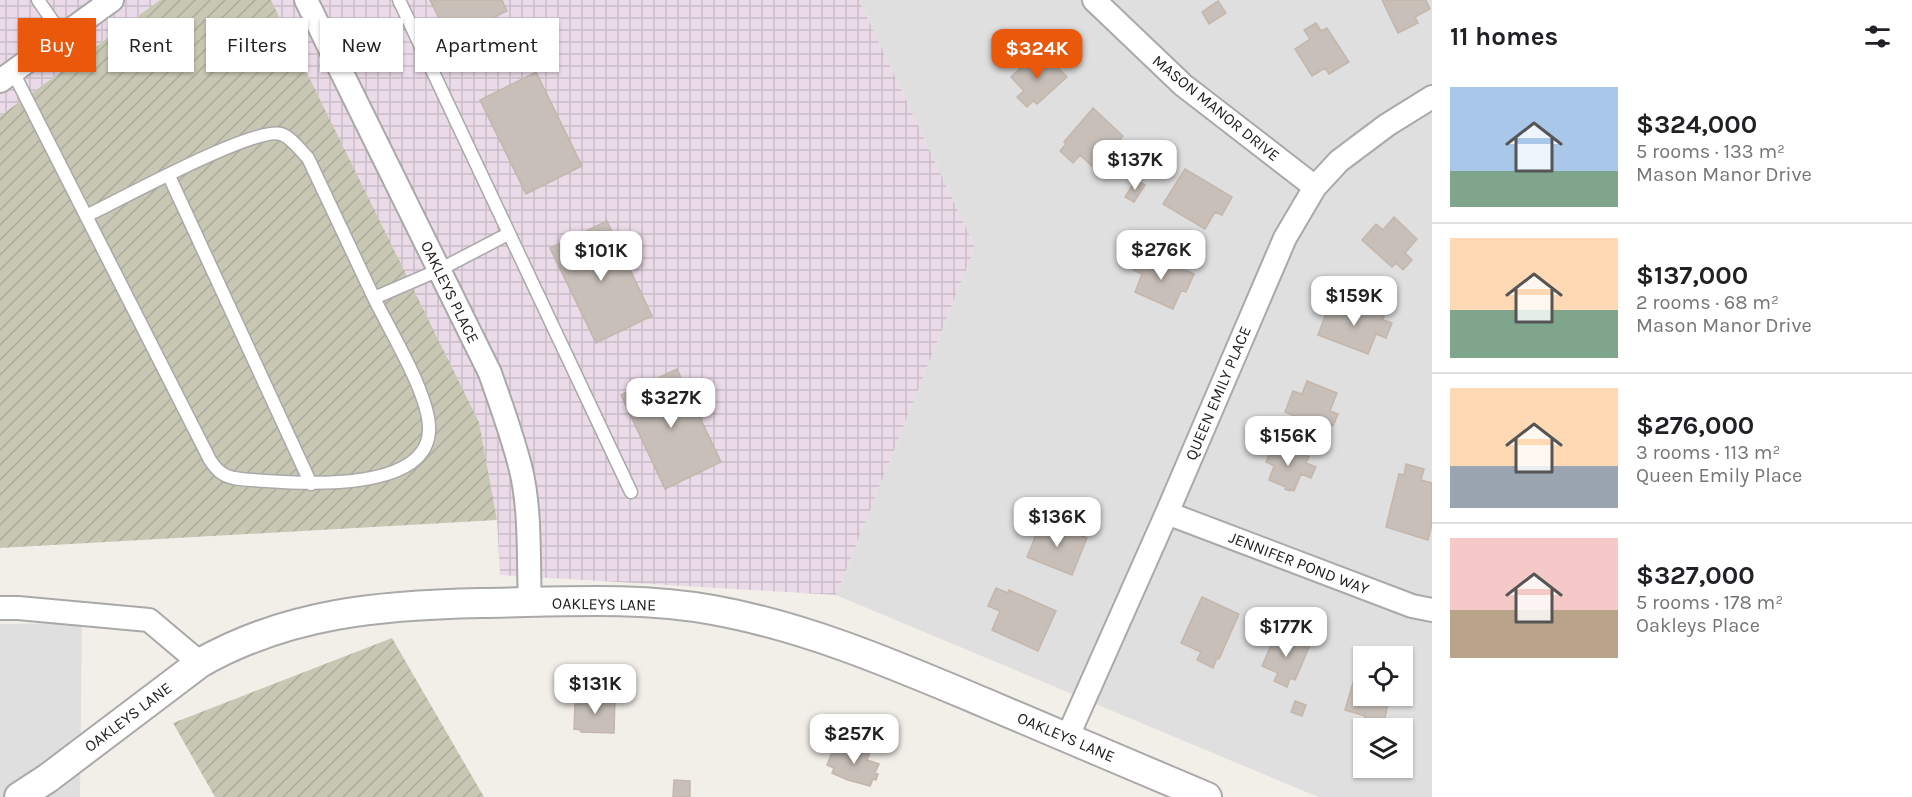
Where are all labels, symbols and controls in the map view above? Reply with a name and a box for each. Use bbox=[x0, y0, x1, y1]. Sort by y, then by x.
chip: Buy bbox=[18, 18, 96, 72]
chip: Rent bbox=[108, 18, 194, 72]
chip: Filters bbox=[206, 18, 308, 72]
chip: New bbox=[320, 18, 403, 72]
chip: Apartment bbox=[415, 18, 559, 72]
icon: filters bbox=[1861, 20, 1894, 53]
text: 11 homes bbox=[1450, 21, 1558, 52]
pin: $324K bbox=[995, 29, 1079, 80]
text: $324K bbox=[1005, 37, 1069, 60]
street label: MASON MANOR DRIVE bbox=[1149, 51, 1283, 165]
text: $324,000 bbox=[1636, 109, 1757, 140]
icon: home bbox=[1498, 111, 1570, 183]
pin: $137K bbox=[1093, 140, 1177, 191]
text: 5 rooms · 133 m² bbox=[1636, 140, 1785, 163]
text: $137K bbox=[1107, 148, 1163, 171]
text: Mason Manor Drive bbox=[1636, 163, 1812, 186]
pin: $276K bbox=[1119, 230, 1203, 281]
pin: $101K bbox=[559, 231, 643, 282]
street label: OAKLEYS PLACE bbox=[417, 238, 483, 346]
text: $276K bbox=[1130, 238, 1192, 261]
text: $101K bbox=[574, 239, 628, 262]
text: $137,000 bbox=[1636, 260, 1748, 291]
icon: home bbox=[1498, 262, 1570, 334]
pin: $159K bbox=[1312, 276, 1396, 327]
text: $159K bbox=[1325, 284, 1383, 307]
text: 2 rooms · 68 m² bbox=[1636, 291, 1779, 314]
text: Mason Manor Drive bbox=[1636, 314, 1812, 337]
street label: QUEEN EMILY PLACE bbox=[1181, 323, 1255, 463]
pin: $327K bbox=[629, 378, 713, 429]
text: $327K bbox=[640, 386, 702, 409]
text: $276,000 bbox=[1636, 410, 1754, 441]
icon: home bbox=[1498, 412, 1570, 484]
pin: $156K bbox=[1246, 416, 1330, 467]
text: $156K bbox=[1259, 424, 1317, 447]
text: 3 rooms · 113 m² bbox=[1636, 441, 1780, 464]
text: Queen Emily Place bbox=[1636, 464, 1802, 487]
pin: $136K bbox=[1015, 497, 1099, 548]
text: $136K bbox=[1028, 505, 1086, 528]
street label: JENNIFER POND WAY bbox=[1226, 527, 1372, 599]
text: $327,000 bbox=[1636, 560, 1755, 591]
icon: home bbox=[1498, 562, 1570, 634]
text: 5 rooms · 178 m² bbox=[1636, 591, 1783, 614]
street label: OAKLEYS LANE bbox=[552, 594, 656, 614]
pin: $177K bbox=[1244, 607, 1328, 658]
text: Oakleys Place bbox=[1636, 614, 1760, 637]
text: $177K bbox=[1259, 615, 1313, 638]
map controls bbox=[1353, 646, 1413, 778]
button: locate bbox=[1353, 646, 1413, 706]
pin: $131K bbox=[553, 664, 637, 715]
text: $131K bbox=[568, 672, 622, 695]
street label: OAKLEYS LANE bbox=[81, 678, 175, 756]
street label: OAKLEYS LANE bbox=[1014, 708, 1118, 766]
pin: $257K bbox=[812, 714, 896, 765]
button: layers bbox=[1353, 718, 1413, 778]
text: $257K bbox=[824, 722, 884, 745]

